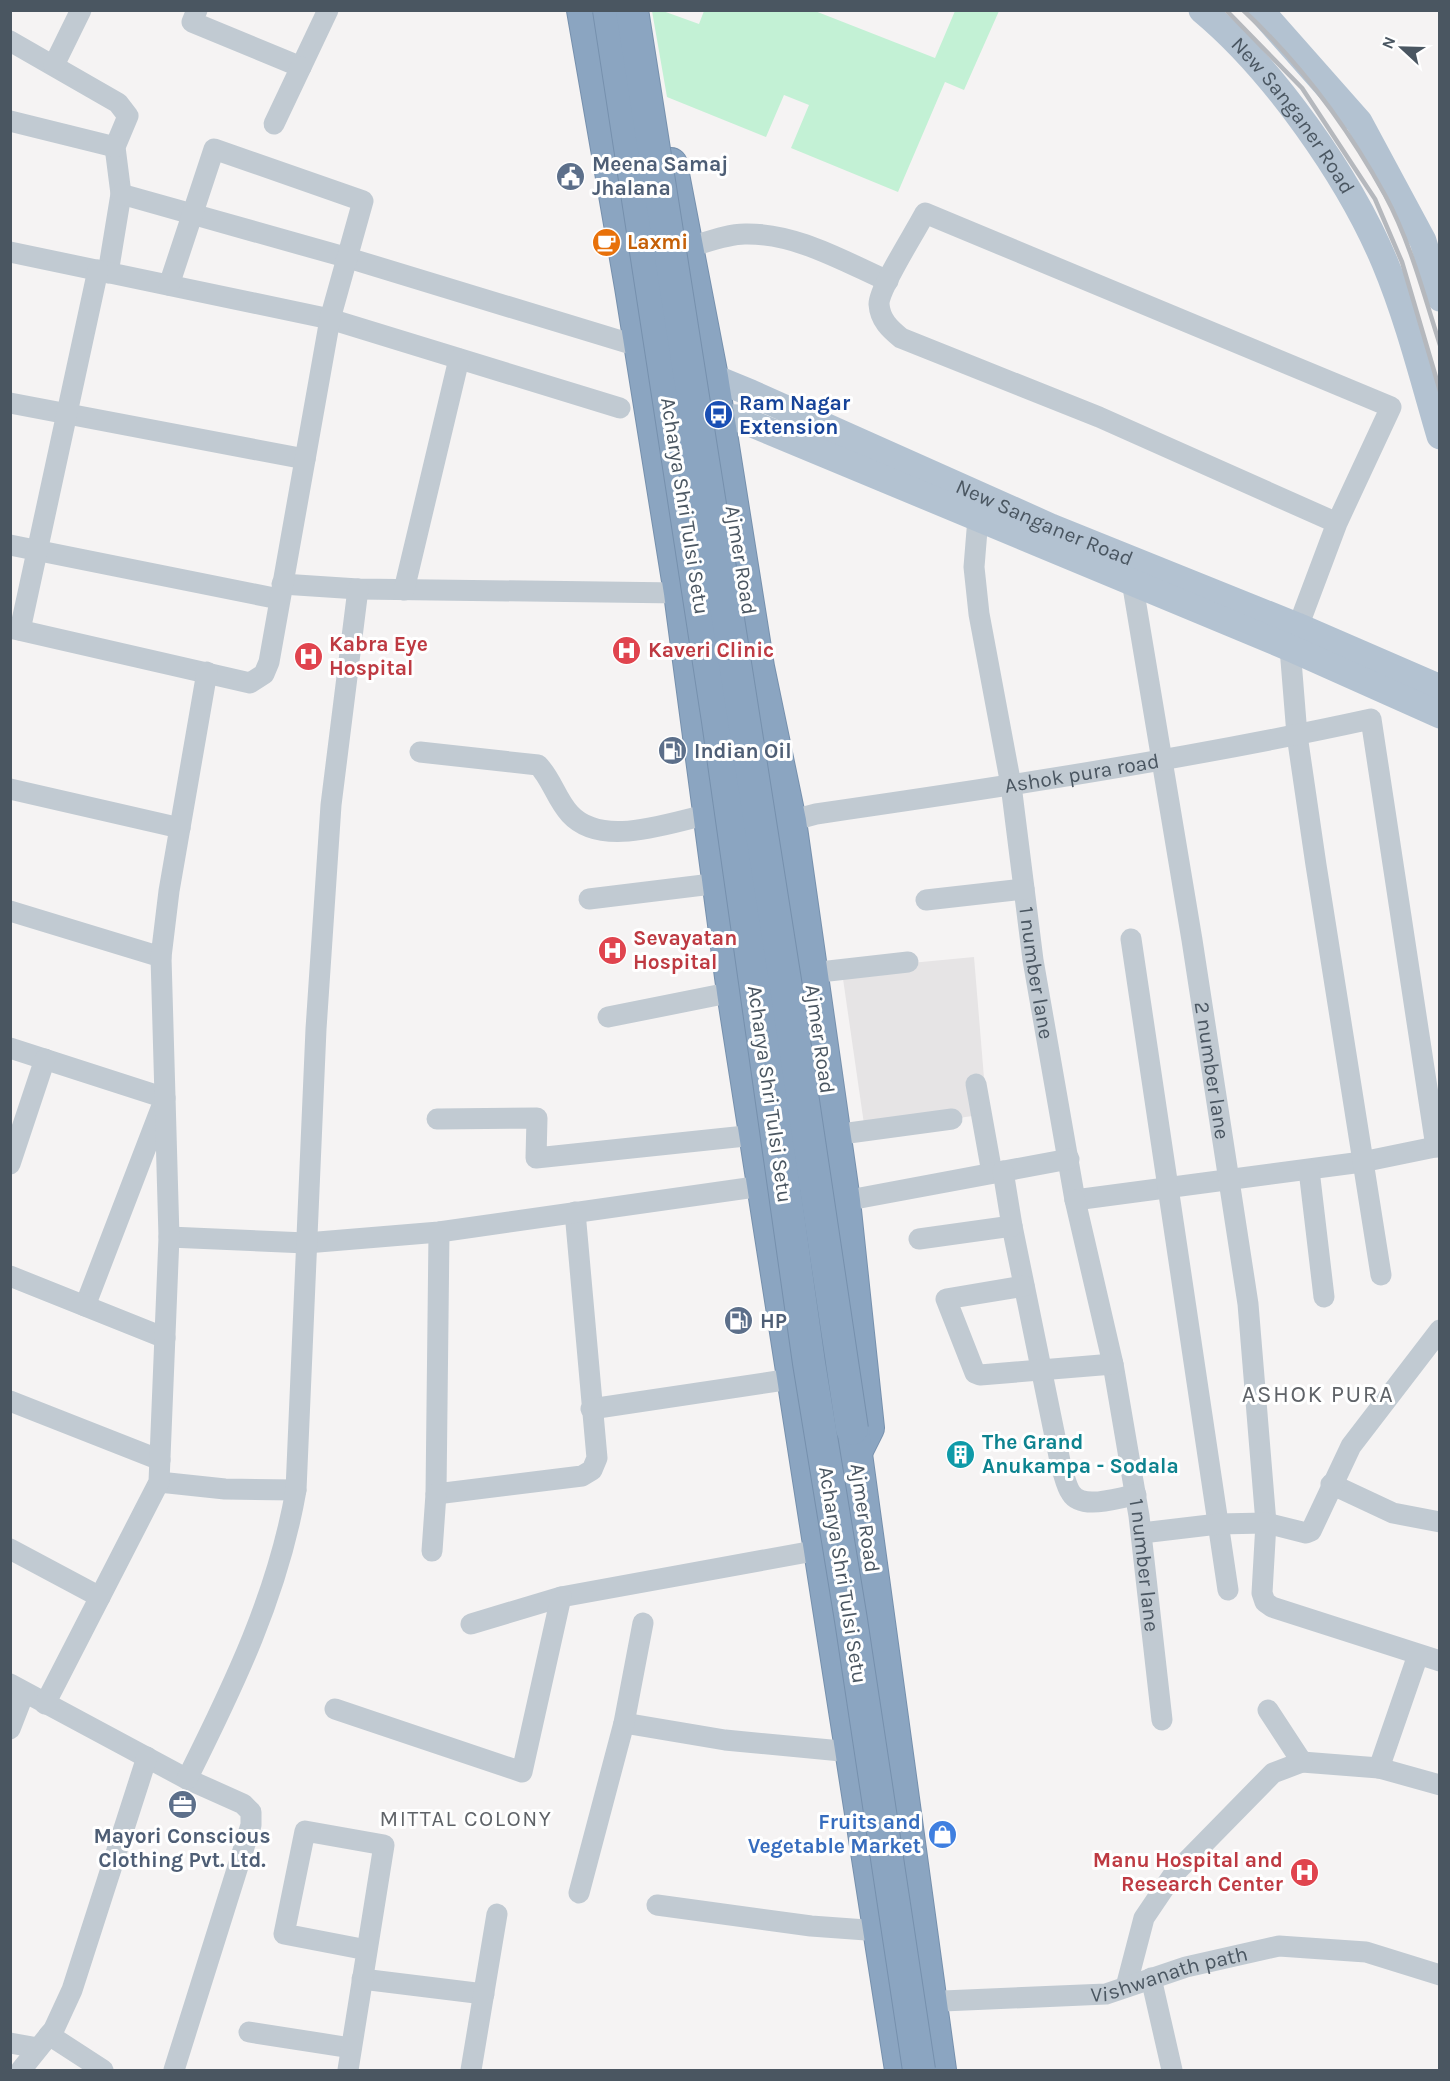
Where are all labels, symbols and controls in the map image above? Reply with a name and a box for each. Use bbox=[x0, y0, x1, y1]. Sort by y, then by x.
north arrow bbox=[1372, 18, 1432, 78]
street label: New Sanganer Road bbox=[1226, 32, 1360, 198]
text: N bbox=[1378, 34, 1400, 51]
place label: Meena Samaj Jhalana bbox=[592, 152, 728, 200]
public building icon: Meena Samaj Jhalana bbox=[555, 160, 587, 192]
cafe icon: Laxmi bbox=[590, 226, 622, 258]
place label: Laxmi bbox=[627, 230, 688, 254]
place label: Ram Nagar Extension bbox=[739, 391, 851, 439]
street label: Acharya Shri Tulsi Setu bbox=[656, 396, 714, 616]
bus stop icon: Ram Nagar Extension bbox=[702, 399, 734, 431]
street label: New Sanganer Road bbox=[952, 474, 1137, 571]
street label: Ajmer Road bbox=[721, 504, 761, 616]
place label: Kabra Eye Hospital bbox=[329, 632, 428, 680]
hospital icon: Kaveri Clinic bbox=[611, 634, 643, 666]
place label: Kaveri Clinic bbox=[648, 638, 774, 662]
hospital icon: Kabra Eye Hospital bbox=[292, 640, 324, 672]
fuel station icon: Indian Oil bbox=[657, 735, 689, 767]
place label: Indian Oil bbox=[694, 739, 792, 763]
street label: Ashok pura road bbox=[1003, 749, 1161, 798]
street label: 1 number lane bbox=[1014, 905, 1059, 1041]
place label: Sevayatan Hospital bbox=[633, 926, 737, 974]
hospital icon: Sevayatan Hospital bbox=[596, 934, 628, 966]
street label: Ajmer Road bbox=[800, 983, 840, 1095]
street label: Acharya Shri Tulsi Setu bbox=[743, 984, 797, 1204]
street label: 2 number lane bbox=[1190, 1000, 1235, 1141]
fuel station icon: HP bbox=[723, 1305, 755, 1337]
place label: HP bbox=[760, 1309, 787, 1333]
district label: ASHOK PURA bbox=[1242, 1380, 1394, 1408]
place label: The Grand Anukampa - Sodala bbox=[982, 1430, 1179, 1478]
building icon: The Grand Anukampa - Sodala bbox=[945, 1438, 977, 1470]
street label: Ajmer Road bbox=[845, 1462, 885, 1574]
street label: Acharya Shri Tulsi Setu bbox=[814, 1465, 872, 1685]
street label: 1 number lane bbox=[1124, 1497, 1164, 1633]
office icon: Mayori Conscious Clothing Pvt. Ltd. bbox=[166, 1789, 198, 1821]
district label: MITTAL COLONY bbox=[380, 1806, 552, 1832]
place label: Fruits and Vegetable Market bbox=[748, 1810, 921, 1858]
shop icon: Fruits and Vegetable Market bbox=[926, 1818, 958, 1850]
place label: Mayori Conscious Clothing Pvt. Ltd. bbox=[93, 1824, 271, 1872]
place label: Manu Hospital and Research Center bbox=[1093, 1848, 1284, 1896]
hospital icon: Manu Hospital and Research Center bbox=[1288, 1856, 1320, 1888]
street label: Vishwanath path bbox=[1090, 1941, 1250, 2007]

